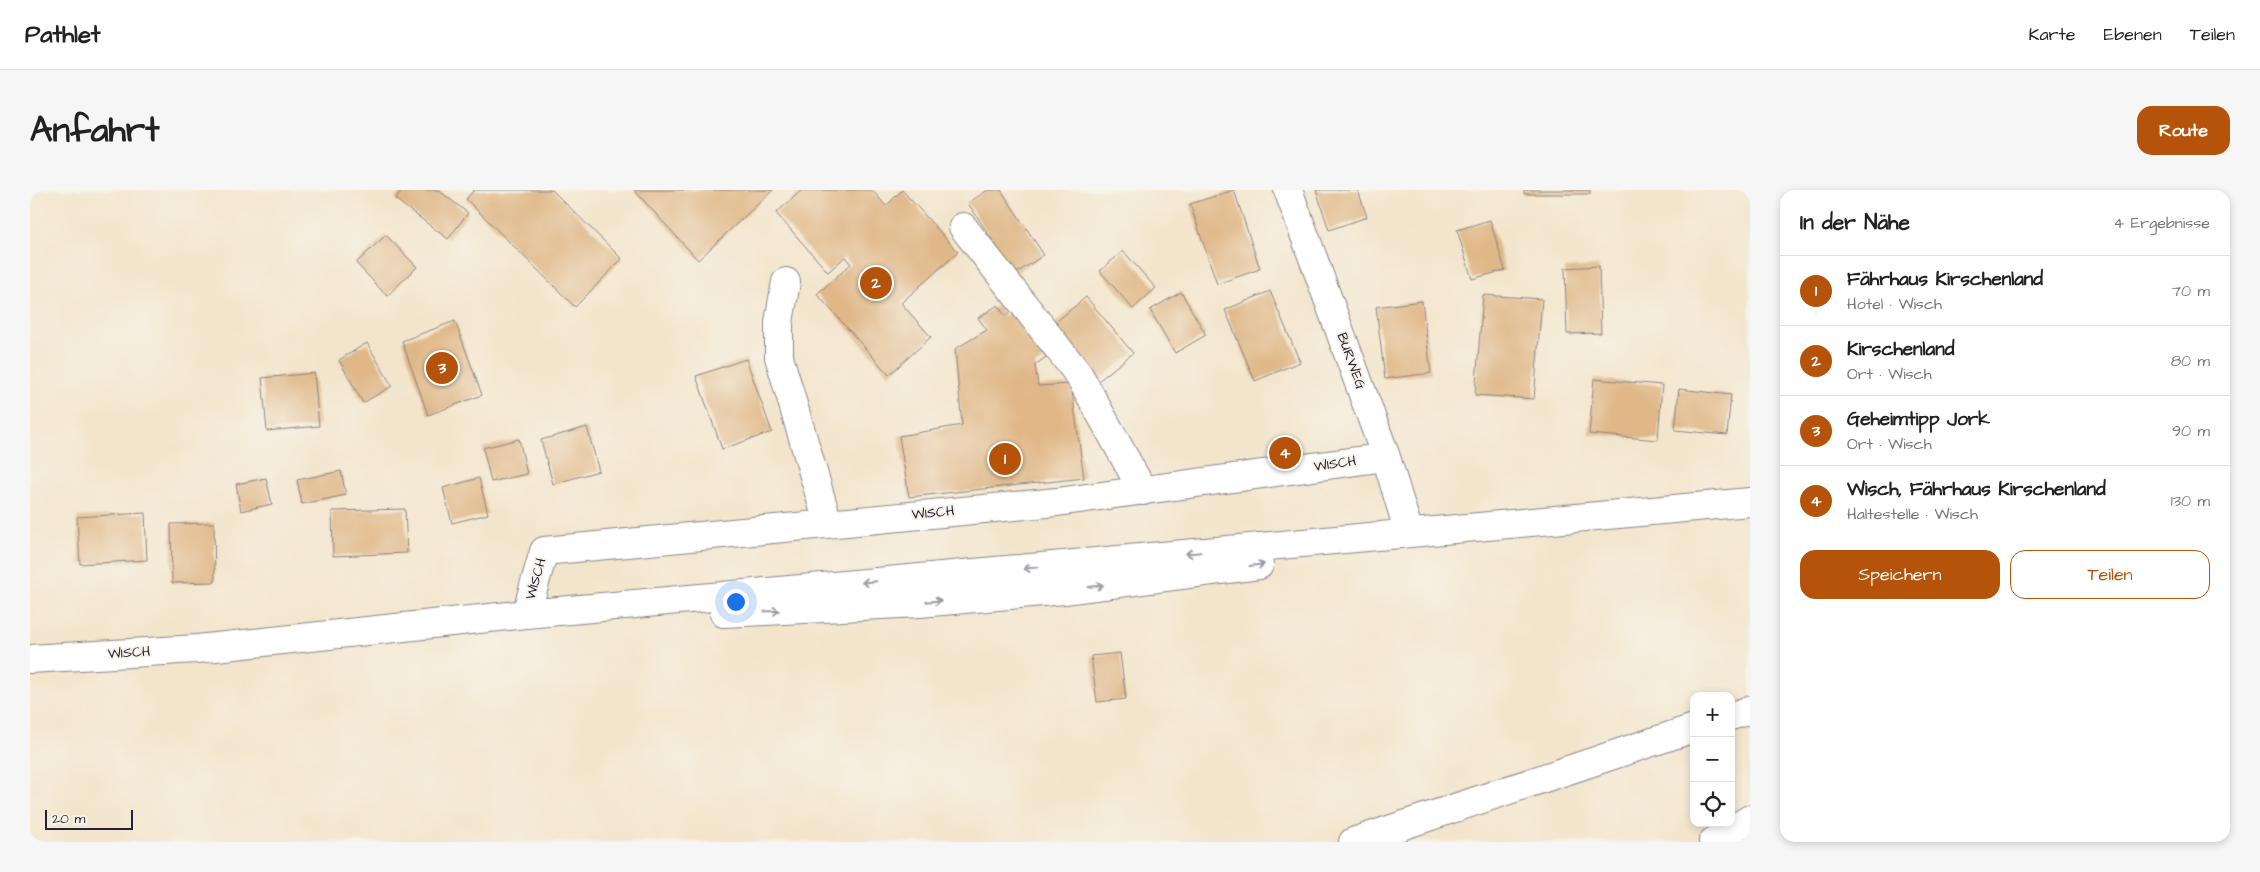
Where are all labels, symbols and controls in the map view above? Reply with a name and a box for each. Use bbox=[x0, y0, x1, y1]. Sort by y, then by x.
text: Pathlet bbox=[25, 18, 101, 52]
text: Karte bbox=[2028, 22, 2076, 47]
text: Ebenen bbox=[2104, 22, 2162, 47]
text: Teilen bbox=[2190, 22, 2235, 47]
text: Anfahrt bbox=[30, 106, 159, 155]
button: Route bbox=[2137, 106, 2230, 155]
text: In der Nähe bbox=[1800, 208, 1910, 237]
text: 4 Ergebnisse bbox=[2113, 212, 2210, 234]
pin: 2 bbox=[860, 264, 892, 302]
text: Fährhaus Kirschenland bbox=[1847, 266, 2043, 293]
text: 1 bbox=[1815, 280, 1817, 302]
text: 70 m bbox=[2171, 280, 2210, 302]
text: Hotel · Wisch bbox=[1847, 293, 1942, 315]
street label: BURWEG bbox=[1332, 330, 1371, 392]
text: Kirschenland bbox=[1847, 336, 1955, 363]
pin: 3 bbox=[426, 349, 458, 387]
text: 2 bbox=[1811, 350, 1821, 372]
text: 80 m bbox=[2171, 350, 2210, 372]
text: Ort · Wisch bbox=[1847, 363, 1932, 385]
text: Geheimtipp Jork bbox=[1847, 406, 1990, 433]
text: 3 bbox=[1812, 420, 1820, 442]
text: 90 m bbox=[2172, 420, 2210, 442]
text: Ort · Wisch bbox=[1847, 433, 1932, 455]
pin: 4 bbox=[1269, 434, 1301, 472]
pin: 1 bbox=[989, 440, 1021, 478]
street label: WISCH bbox=[1312, 451, 1358, 477]
text: Wisch, Fährhaus Kirschenland bbox=[1847, 476, 2106, 503]
text: 4 bbox=[1811, 490, 1821, 512]
text: 130 m bbox=[2171, 490, 2210, 512]
street label: WISCH bbox=[911, 501, 956, 525]
text: Haltestelle · Wisch bbox=[1847, 503, 1978, 525]
one-way arrow bbox=[1185, 548, 1201, 558]
button: Speichern bbox=[1800, 550, 2000, 599]
button: Teilen bbox=[2010, 550, 2210, 599]
street label: WISCH bbox=[521, 555, 552, 602]
one-way arrow bbox=[1249, 560, 1265, 570]
one-way arrow bbox=[1023, 563, 1039, 573]
one-way arrow bbox=[862, 577, 878, 587]
one-way arrow bbox=[1087, 580, 1103, 590]
your location bbox=[723, 589, 749, 615]
one-way arrow bbox=[926, 597, 942, 606]
one-way arrow bbox=[764, 606, 780, 615]
street label: WISCH bbox=[107, 642, 151, 664]
map controls bbox=[1690, 692, 1735, 827]
button: + bbox=[1690, 692, 1735, 737]
button: − bbox=[1690, 737, 1735, 782]
button: locate bbox=[1690, 782, 1735, 827]
scale bar bbox=[45, 807, 132, 830]
text: 20 m bbox=[52, 809, 85, 829]

